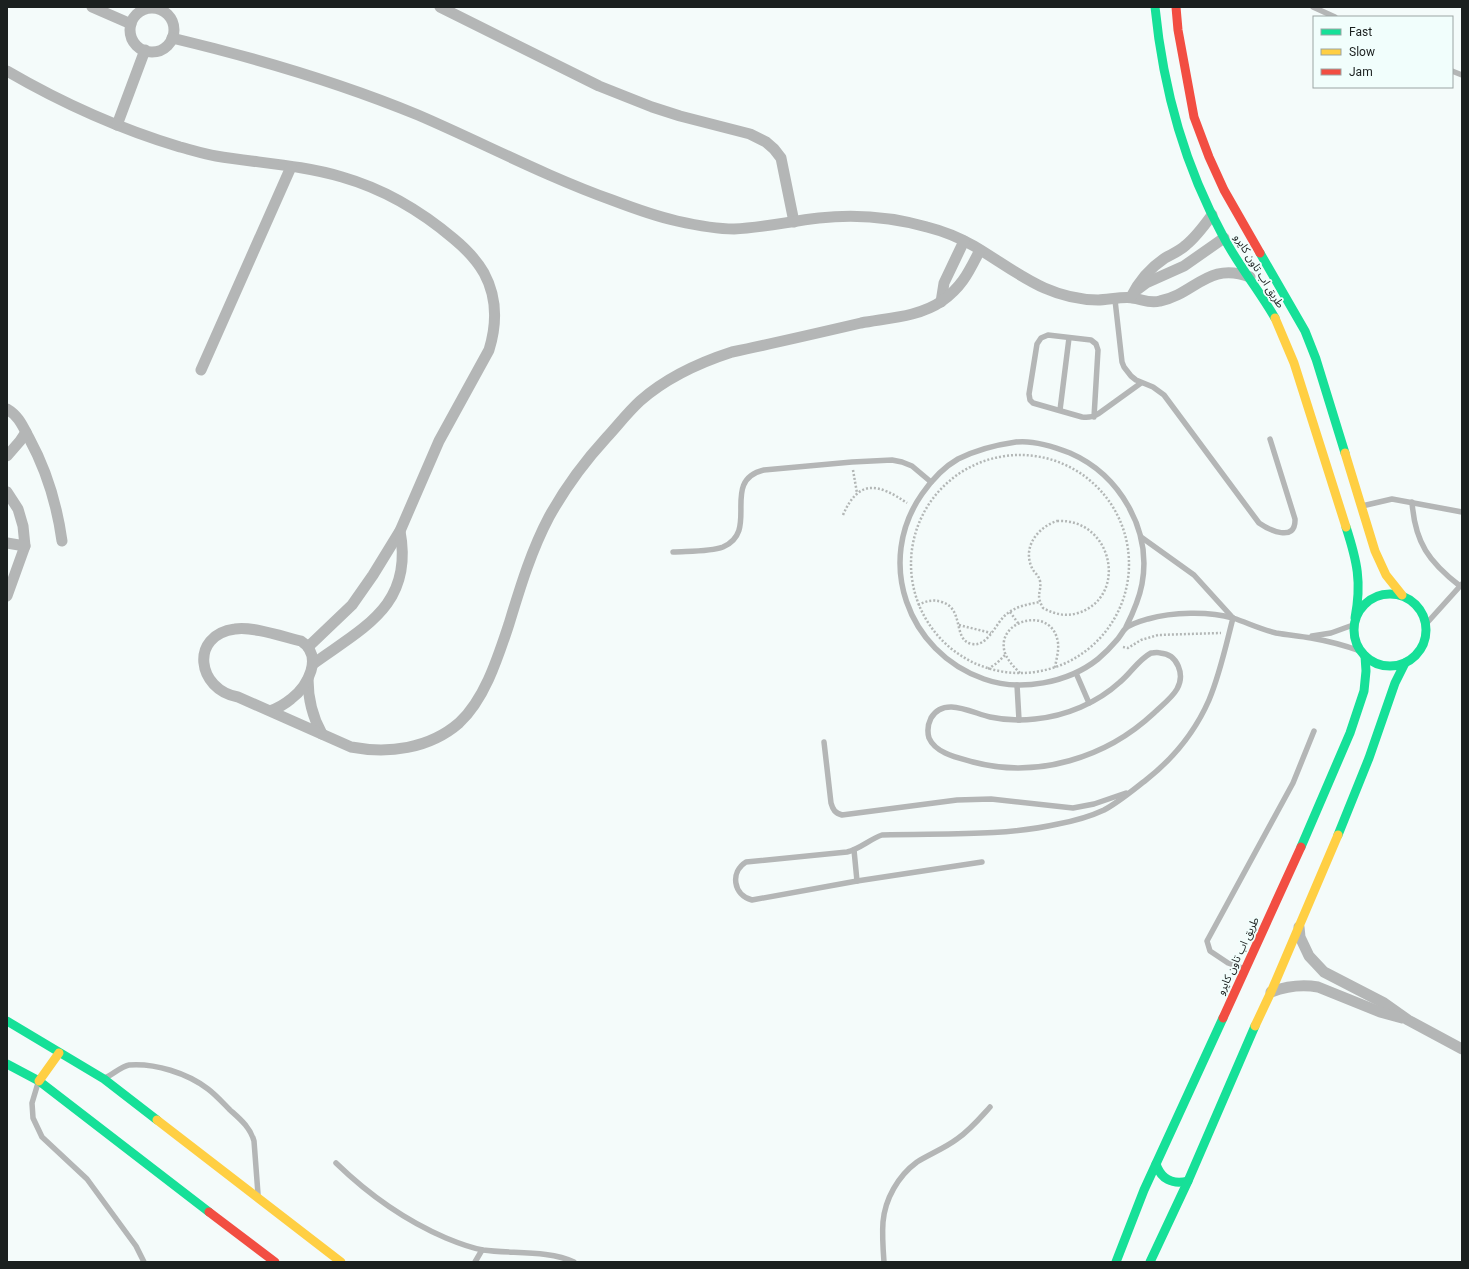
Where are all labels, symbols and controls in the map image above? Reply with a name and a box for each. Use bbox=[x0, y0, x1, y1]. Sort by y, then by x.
legend bbox=[1313, 16, 1453, 88]
text: Fast bbox=[1349, 25, 1372, 39]
text: Slow bbox=[1349, 45, 1375, 59]
text: Jam bbox=[1349, 65, 1373, 79]
street label: طريق اب تاون كايرو bbox=[1231, 232, 1287, 310]
street label: طريق اب تاون كايرو bbox=[1214, 915, 1262, 997]

